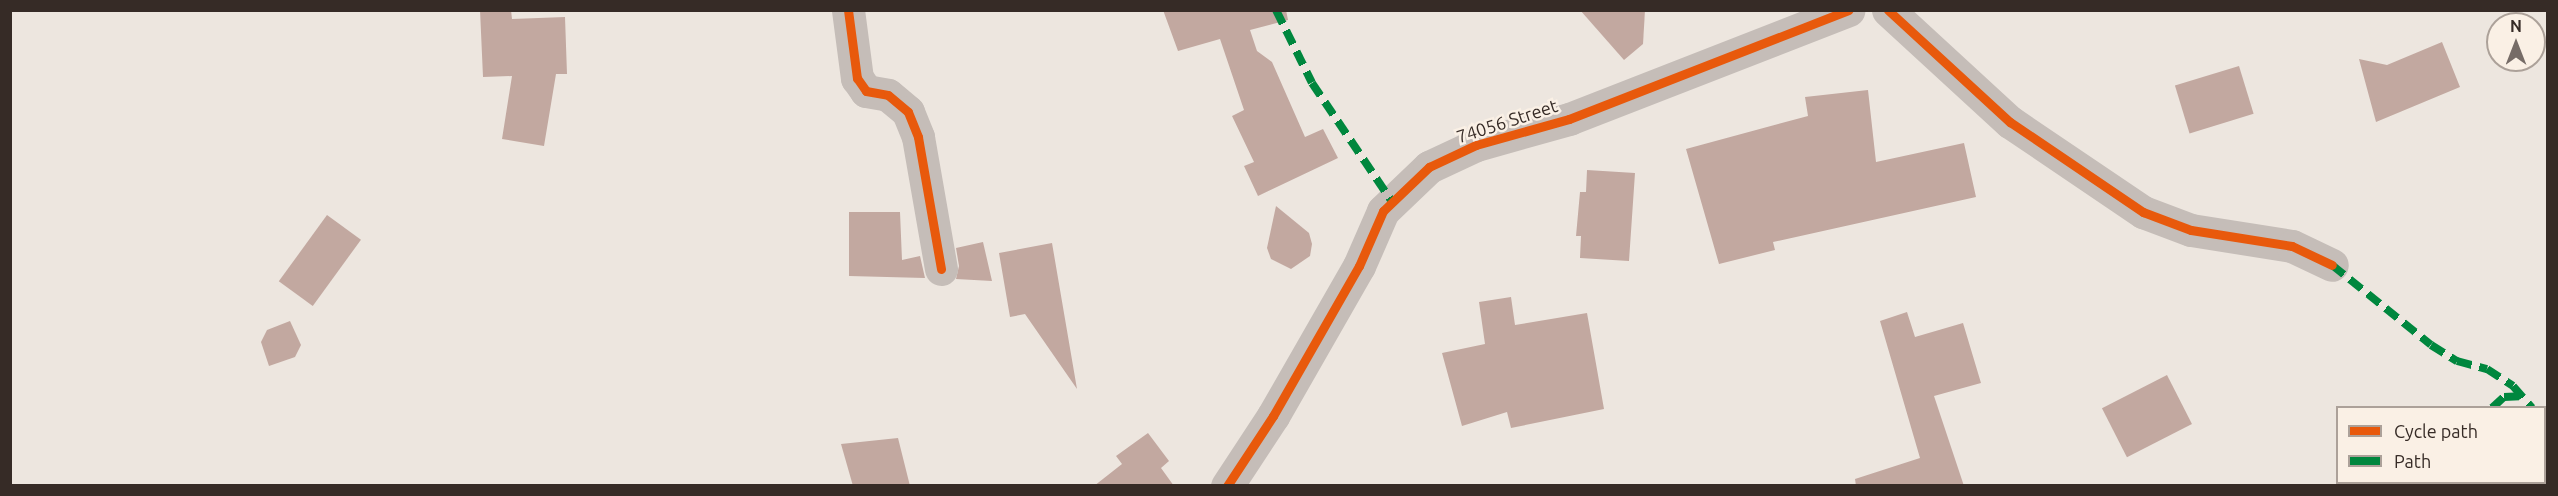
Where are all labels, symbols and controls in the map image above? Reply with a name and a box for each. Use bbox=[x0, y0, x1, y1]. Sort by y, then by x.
north arrow bbox=[2486, 12, 2546, 72]
text: N bbox=[2510, 17, 2522, 35]
street label: 74056 Street bbox=[1454, 94, 1560, 148]
legend bbox=[2336, 406, 2546, 484]
text: Cycle path bbox=[2394, 421, 2478, 441]
text: Path bbox=[2394, 451, 2431, 471]

